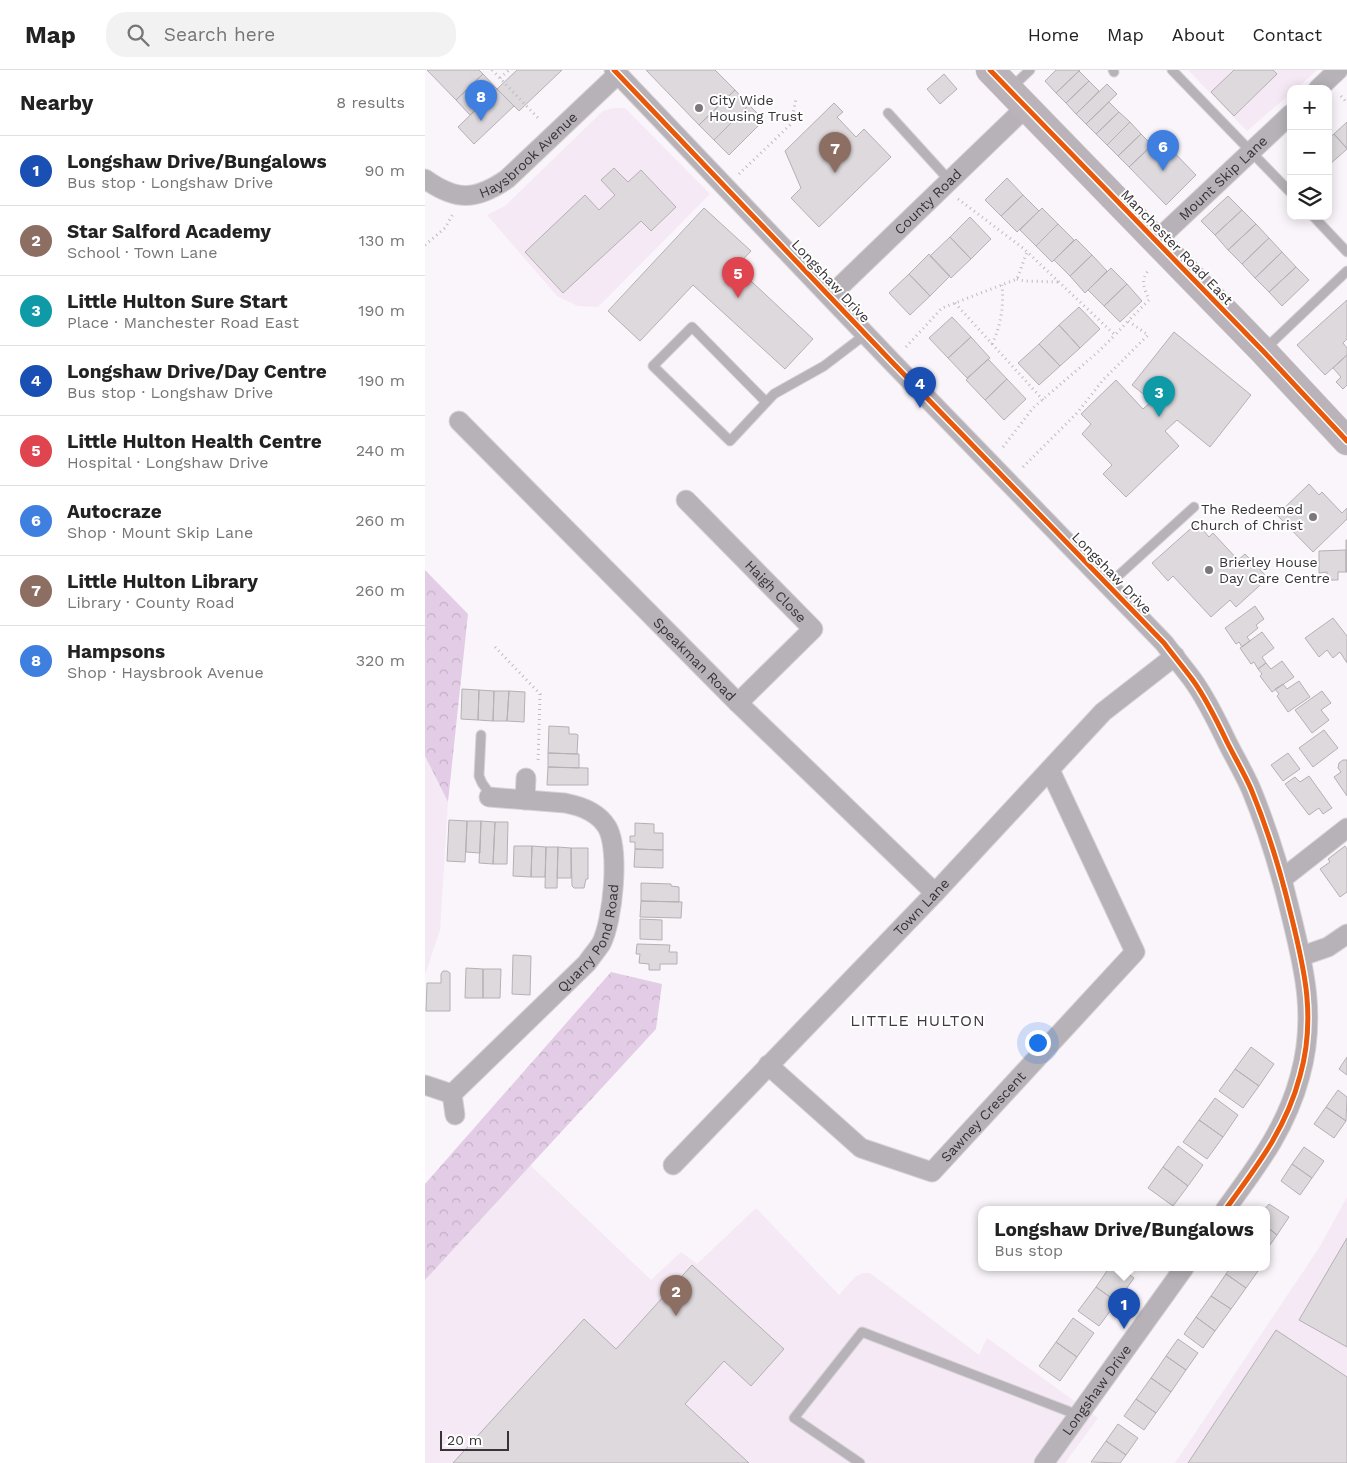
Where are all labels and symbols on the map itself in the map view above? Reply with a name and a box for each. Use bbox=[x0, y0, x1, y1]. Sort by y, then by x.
pin: 8 bbox=[465, 80, 497, 121]
place label: City Wide Housing Trust bbox=[709, 92, 803, 124]
marker: City Wide Housing Trust bbox=[693, 102, 705, 114]
street label: Haysbrook Avenue bbox=[477, 109, 581, 201]
pin: 6 bbox=[1147, 130, 1179, 171]
pin: 7 bbox=[819, 132, 851, 173]
street label: Mount Skip Lane bbox=[1175, 133, 1271, 223]
street label: County Road bbox=[891, 166, 965, 238]
street label: Manchester Road East bbox=[1118, 186, 1236, 308]
street label: Longshaw Drive bbox=[788, 236, 874, 326]
pin: 5 bbox=[722, 257, 754, 298]
pin: 4 bbox=[904, 367, 936, 408]
pin: 3 bbox=[1143, 376, 1175, 417]
place label: The Redeemed Church of Christ bbox=[1190, 501, 1303, 533]
marker: The Redeemed Church of Christ bbox=[1307, 511, 1319, 523]
street label: Longshaw Drive bbox=[1069, 529, 1155, 617]
place label: Brierley House Day Care Centre bbox=[1219, 554, 1330, 586]
street label: Haigh Close bbox=[742, 557, 810, 626]
marker: Brierley House Day Care Centre bbox=[1203, 564, 1215, 576]
street label: Speakman Road bbox=[650, 614, 739, 704]
street label: Town Lane bbox=[890, 875, 952, 939]
street label: Quarry Pond Road bbox=[554, 883, 621, 995]
district label: LITTLE HULTON bbox=[850, 1011, 986, 1030]
your location bbox=[1025, 1030, 1051, 1056]
street label: Sawney Crescent bbox=[937, 1068, 1029, 1165]
pin: 2 bbox=[660, 1275, 692, 1316]
pin: 1 bbox=[1108, 1288, 1140, 1329]
street label: Longshaw Drive bbox=[1059, 1342, 1134, 1438]
scale bar bbox=[440, 1428, 509, 1451]

